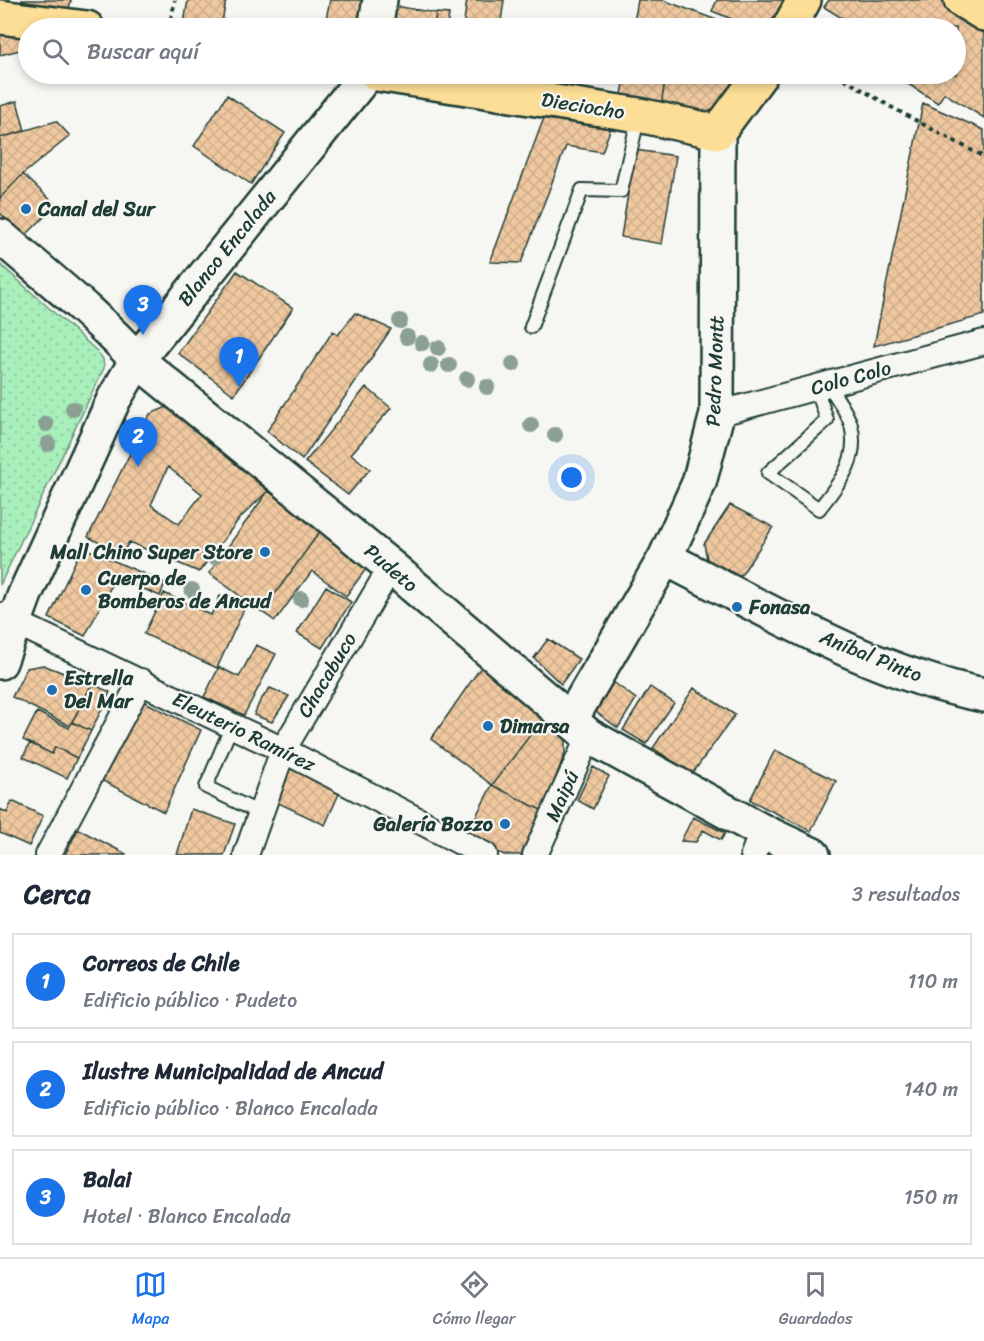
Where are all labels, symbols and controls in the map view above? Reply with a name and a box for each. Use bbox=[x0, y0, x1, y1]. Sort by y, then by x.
search box bbox=[18, 18, 966, 84]
text: Buscar aquí bbox=[87, 32, 199, 71]
icon: search bbox=[39, 35, 72, 68]
street label: Dieciocho bbox=[539, 82, 627, 130]
street label: Blanco Encalada bbox=[168, 181, 286, 314]
place label: Canal del Sur bbox=[37, 192, 157, 227]
marker: Canal del Sur bbox=[19, 202, 33, 216]
pin: 3 bbox=[124, 286, 162, 335]
street label: Pedro Montt bbox=[696, 314, 734, 427]
pin: 1 bbox=[220, 338, 258, 387]
street label: Colo Colo bbox=[807, 350, 895, 406]
pin: 2 bbox=[118, 418, 158, 467]
your location bbox=[557, 463, 586, 492]
place label: Mall Chino Super Store bbox=[49, 535, 254, 570]
street label: Pudeto bbox=[356, 535, 426, 601]
marker: Mall Chino Super Store bbox=[258, 545, 272, 559]
place label: Cuerpo de Bomberos de Ancud bbox=[97, 561, 272, 619]
marker: Cuerpo de Bomberos de Ancud bbox=[79, 583, 93, 597]
place label: Fonasa bbox=[748, 590, 811, 625]
marker: Fonasa bbox=[730, 600, 744, 614]
street label: Aníbal Pinto bbox=[813, 619, 928, 693]
street label: Chacabuco bbox=[288, 625, 366, 725]
place label: Estrella Del Mar bbox=[64, 661, 134, 719]
street label: Eleuterio Ramírez bbox=[166, 682, 322, 782]
marker: Estrella Del Mar bbox=[45, 683, 59, 697]
place label: Dimarsa bbox=[500, 709, 570, 744]
marker: Dimarsa bbox=[481, 719, 495, 733]
street label: Maipú bbox=[535, 764, 589, 827]
place label: Galería Bozzo bbox=[373, 807, 494, 842]
marker: Galería Bozzo bbox=[498, 817, 512, 831]
text: Cerca bbox=[24, 871, 90, 917]
text: 3 resultados bbox=[852, 877, 960, 912]
text: Correos de Chile bbox=[83, 944, 240, 983]
text: 1 bbox=[41, 964, 50, 999]
text: 110 m bbox=[908, 964, 958, 999]
text: Edificio público · Pudeto bbox=[83, 983, 297, 1018]
text: Ilustre Municipalidad de Ancud bbox=[83, 1052, 383, 1091]
text: 2 bbox=[40, 1072, 51, 1107]
text: 140 m bbox=[904, 1072, 958, 1107]
text: Edificio público · Blanco Encalada bbox=[83, 1091, 378, 1126]
text: Balai bbox=[83, 1160, 131, 1199]
text: 3 bbox=[40, 1180, 51, 1215]
text: 150 m bbox=[904, 1180, 958, 1215]
text: Hotel · Blanco Encalada bbox=[83, 1199, 291, 1234]
tab: Mapa bbox=[132, 1268, 169, 1333]
tab: Cómo llegar bbox=[433, 1268, 515, 1333]
tab: Guardados bbox=[779, 1268, 852, 1333]

